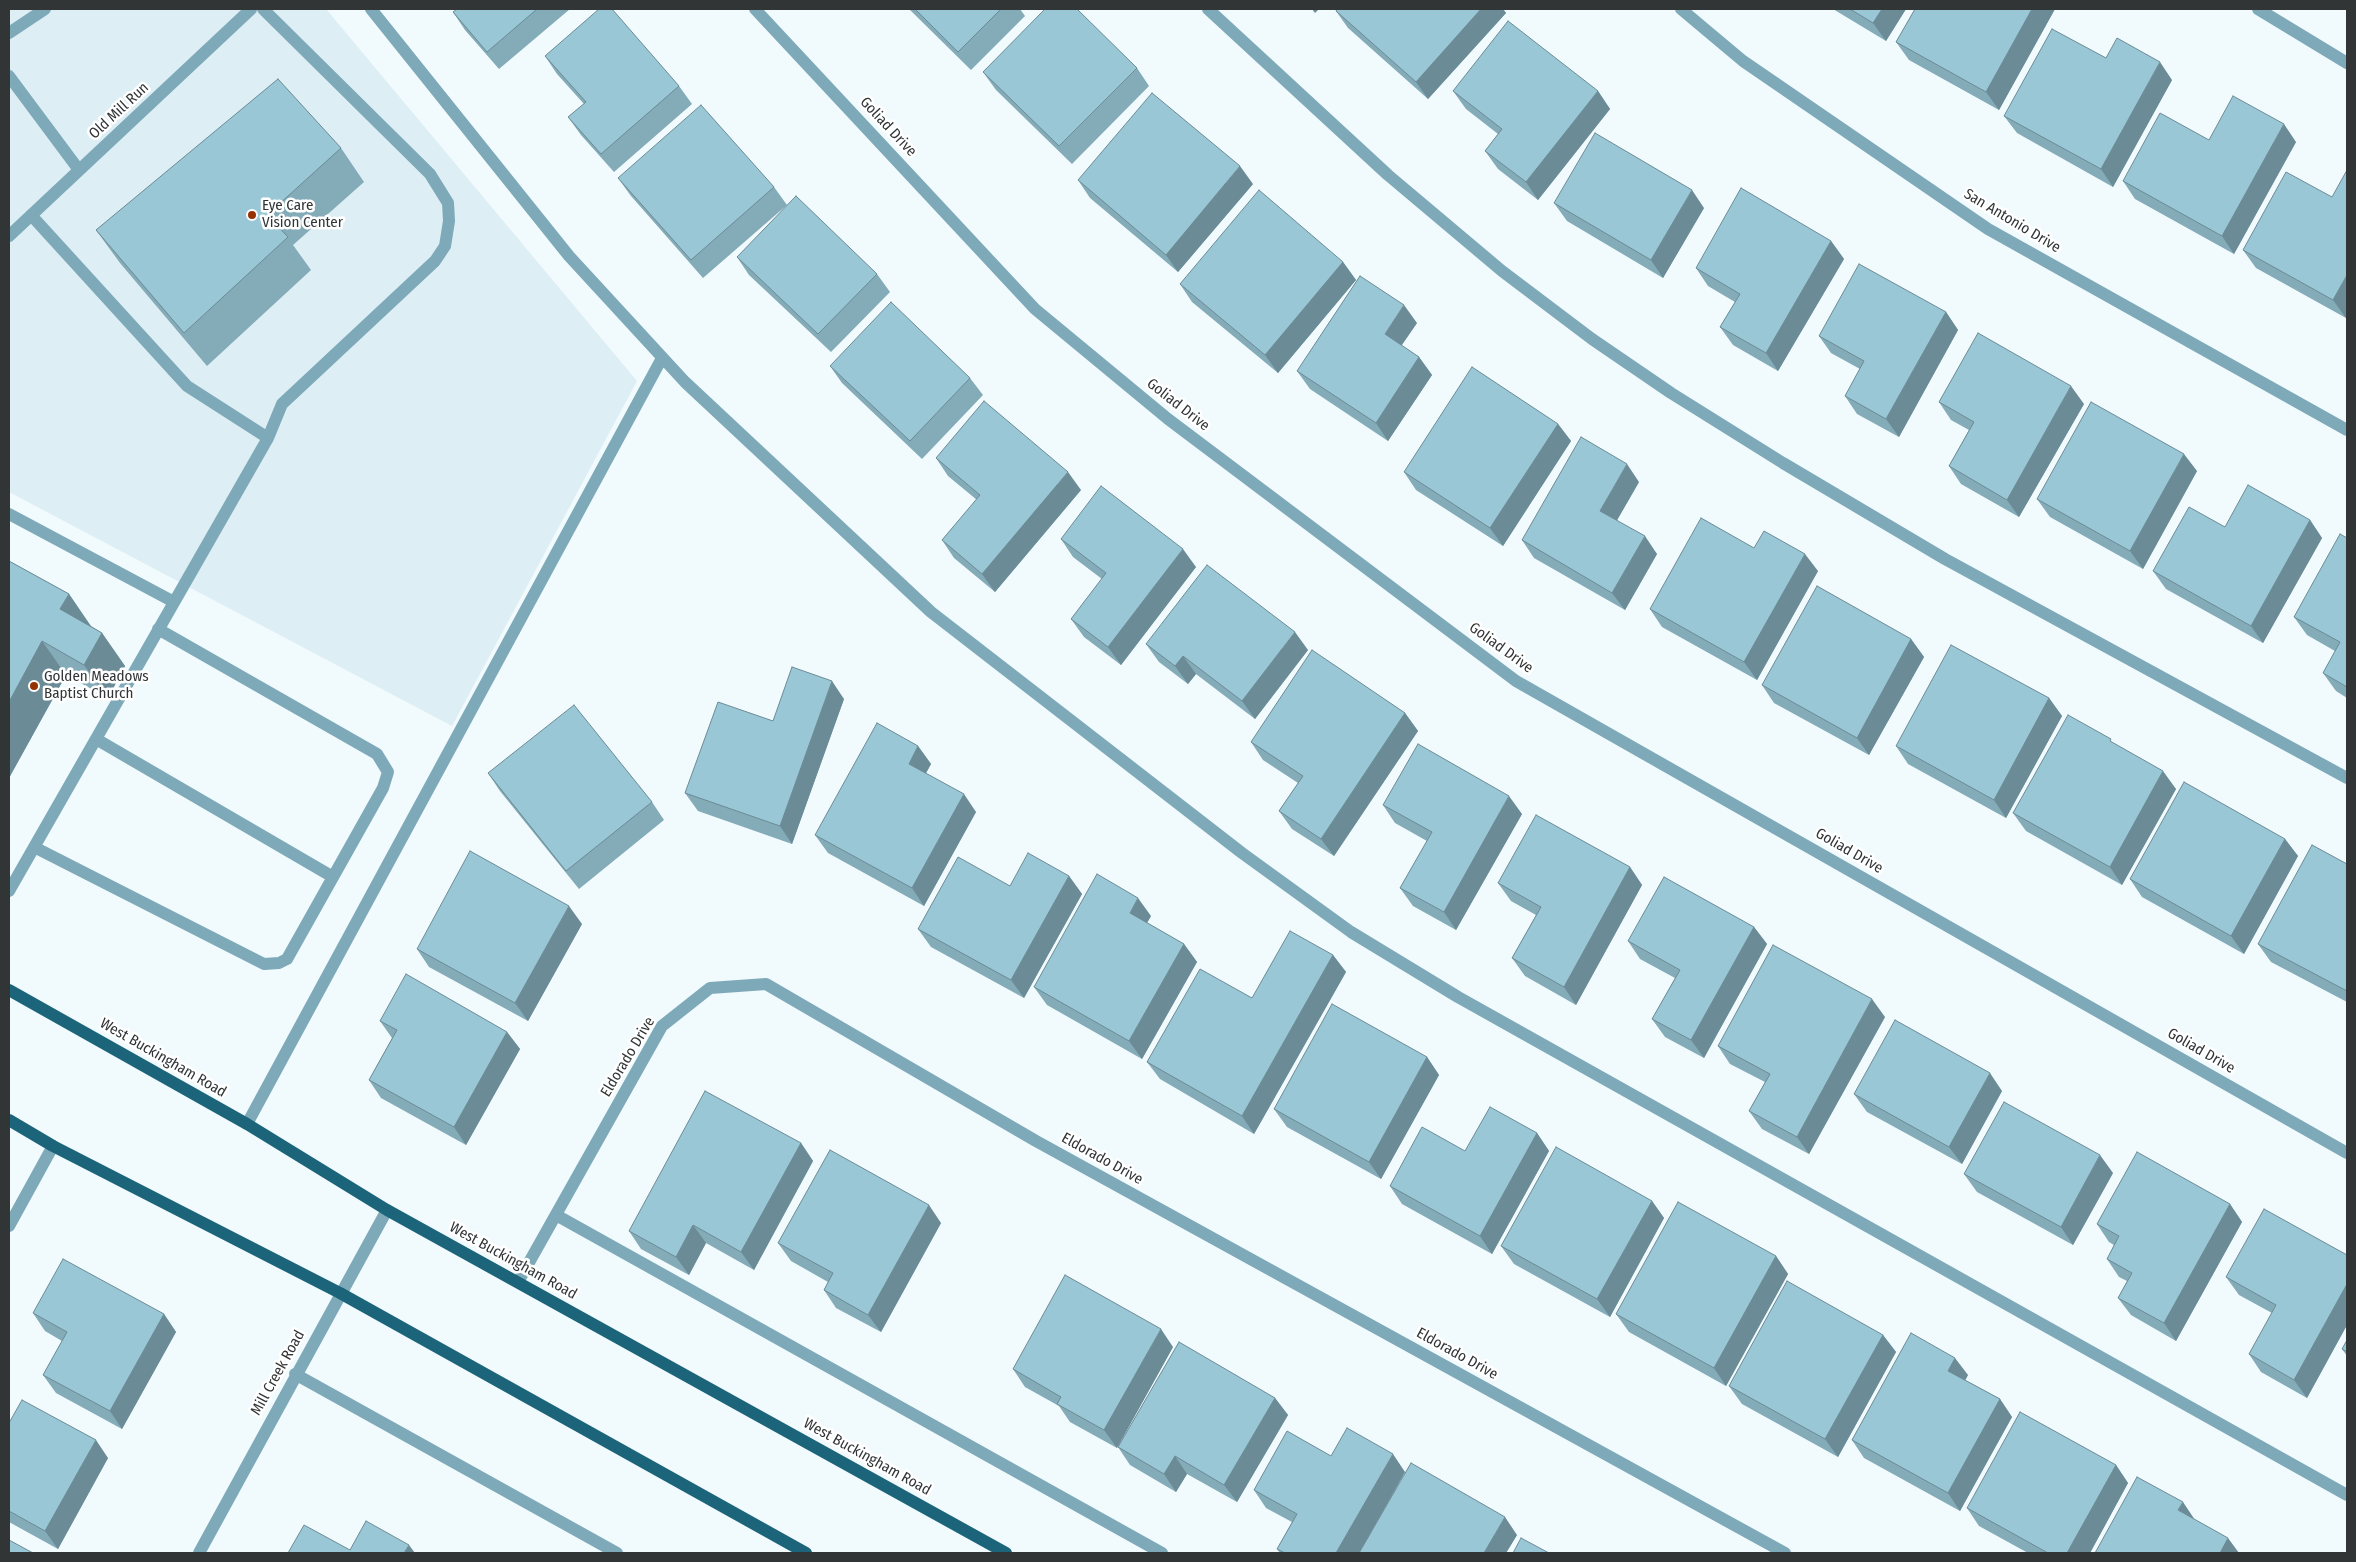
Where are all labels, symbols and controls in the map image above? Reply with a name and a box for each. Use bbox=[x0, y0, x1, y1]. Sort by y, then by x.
street label: Old Mill Run bbox=[86, 79, 152, 143]
street label: Goliad Drive bbox=[856, 93, 920, 161]
street label: San Antonio Drive bbox=[1960, 185, 2064, 257]
place label: Eye Care Vision Center bbox=[262, 197, 343, 232]
marker: Eye Care Vision Center bbox=[246, 209, 258, 221]
street label: Goliad Drive bbox=[1143, 375, 1213, 435]
street label: Goliad Drive bbox=[1465, 619, 1537, 677]
place label: Golden Meadows Baptist Church bbox=[44, 668, 149, 703]
marker: Golden Meadows Baptist Church bbox=[28, 680, 40, 692]
street label: Goliad Drive bbox=[1812, 824, 1886, 878]
street label: West Buckingham Road bbox=[97, 1014, 229, 1102]
street label: Eldorado Drive bbox=[597, 1014, 659, 1100]
street label: Goliad Drive bbox=[2164, 1024, 2238, 1078]
street label: Eldorado Drive bbox=[1058, 1129, 1146, 1189]
street label: West Buckingham Road bbox=[446, 1218, 580, 1304]
street label: Eldorado Drive bbox=[1413, 1324, 1501, 1384]
street label: Mill Creek Road bbox=[247, 1327, 309, 1419]
street label: West Buckingham Road bbox=[800, 1414, 934, 1500]

